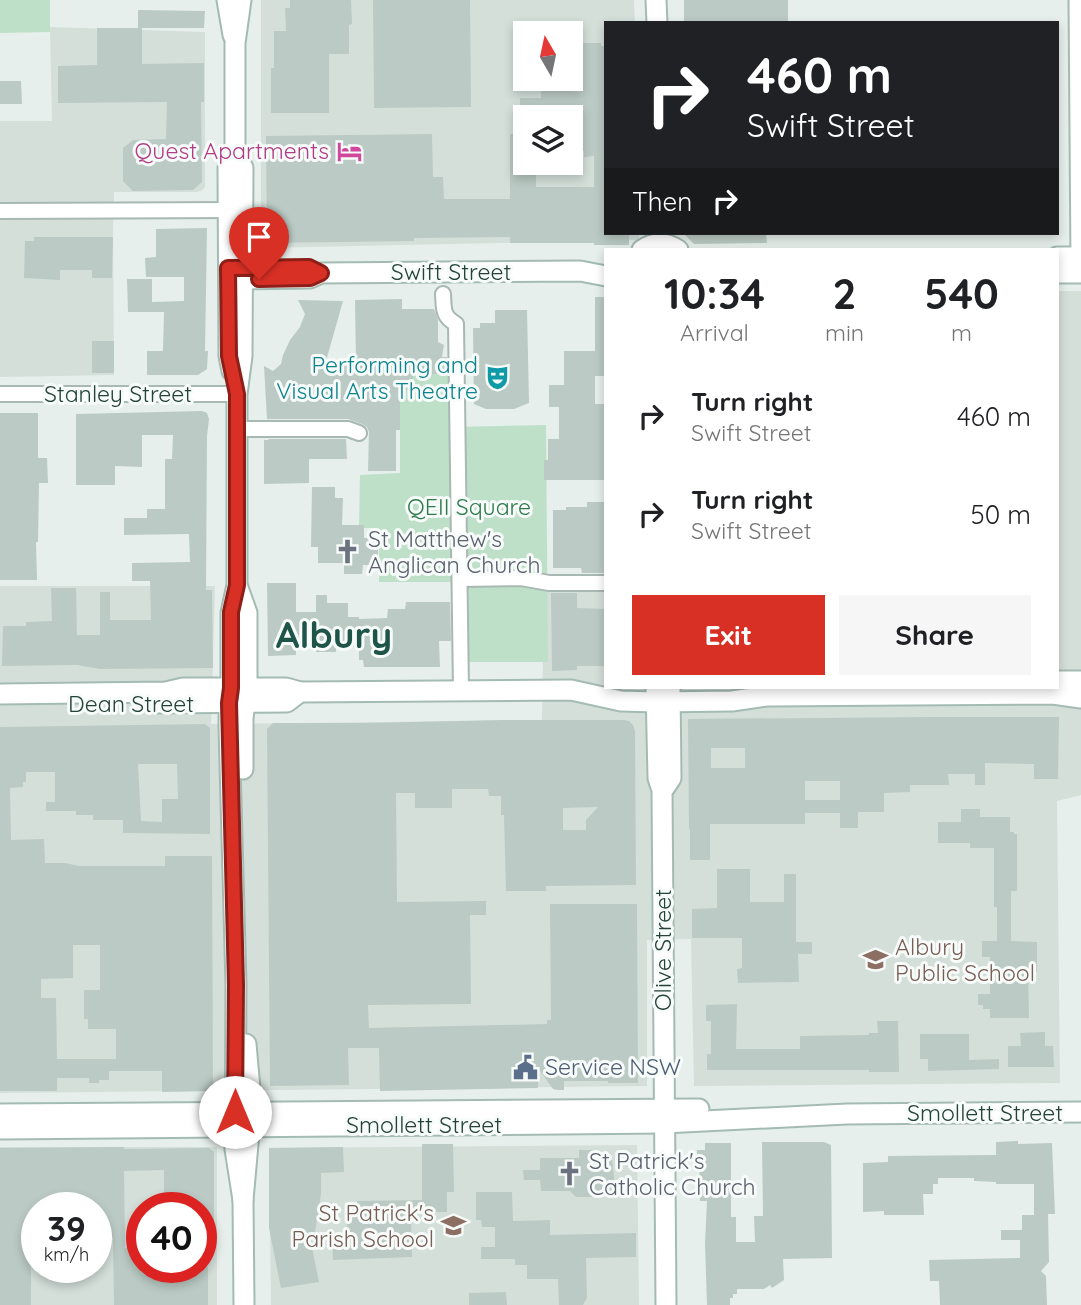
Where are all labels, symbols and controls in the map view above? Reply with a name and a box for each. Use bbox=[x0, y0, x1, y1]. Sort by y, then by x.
north arrow bbox=[513, 21, 583, 91]
map controls bbox=[513, 21, 583, 175]
text: 460 m bbox=[747, 44, 892, 105]
icon: right bbox=[632, 49, 723, 140]
button: layers bbox=[513, 105, 583, 175]
text: Swift Street bbox=[747, 105, 915, 145]
place label: Quest Apartments bbox=[135, 136, 329, 165]
hotel icon: Quest Apartments bbox=[335, 137, 363, 165]
icon: right bbox=[706, 182, 744, 220]
text: Then bbox=[632, 185, 692, 218]
pin bbox=[229, 207, 289, 279]
icon: arrive bbox=[240, 218, 278, 256]
street label: Swift Street bbox=[391, 257, 511, 286]
text: 10:34 bbox=[664, 267, 765, 320]
text: 2 bbox=[833, 267, 857, 320]
text: 540 bbox=[924, 267, 999, 320]
text: Arrival bbox=[680, 318, 749, 347]
text: min bbox=[825, 318, 864, 347]
text: m bbox=[951, 318, 972, 347]
place label: Performing and Visual Arts Theatre bbox=[276, 350, 478, 405]
theatre icon: Performing and Visual Arts Theatre bbox=[484, 364, 512, 392]
street label: Stanley Street bbox=[44, 379, 192, 408]
text: Turn right bbox=[691, 385, 813, 418]
icon: right bbox=[632, 397, 670, 435]
text: 460 m bbox=[957, 400, 1031, 433]
text: Swift Street bbox=[691, 418, 811, 447]
text: Turn right bbox=[691, 483, 813, 516]
park label: QEII Square bbox=[407, 492, 531, 521]
icon: right bbox=[632, 495, 670, 533]
text: 50 m bbox=[971, 498, 1031, 531]
text: Swift Street bbox=[691, 516, 811, 545]
place label: St Matthew's Anglican Church bbox=[368, 524, 541, 579]
church icon: St Matthew's Anglican Church bbox=[334, 538, 362, 566]
button: Exit bbox=[632, 595, 825, 675]
button: Share bbox=[839, 595, 1031, 675]
district label: Albury bbox=[276, 611, 392, 657]
street label: Dean Street bbox=[68, 689, 194, 718]
street label: Olive Street bbox=[648, 889, 677, 1011]
place label: Albury Public School bbox=[895, 932, 1035, 987]
school or university icon: Albury Public School bbox=[861, 946, 889, 974]
place label: Service NSW bbox=[545, 1052, 681, 1081]
public building icon: Service NSW bbox=[511, 1053, 539, 1081]
position arrow bbox=[198, 1075, 272, 1149]
street label: Smollett Street bbox=[907, 1098, 1063, 1127]
street label: Smollett Street bbox=[346, 1110, 502, 1139]
place label: St Patrick's Catholic Church bbox=[589, 1146, 756, 1201]
church icon: St Patrick's Catholic Church bbox=[555, 1160, 583, 1188]
speed limit sign: 40 bbox=[126, 1192, 217, 1283]
place label: St Patrick's Parish School bbox=[292, 1198, 434, 1253]
text: 39 bbox=[47, 1206, 86, 1250]
school or university icon: St Patrick's Parish School bbox=[440, 1212, 468, 1240]
text: km/h bbox=[44, 1243, 89, 1266]

